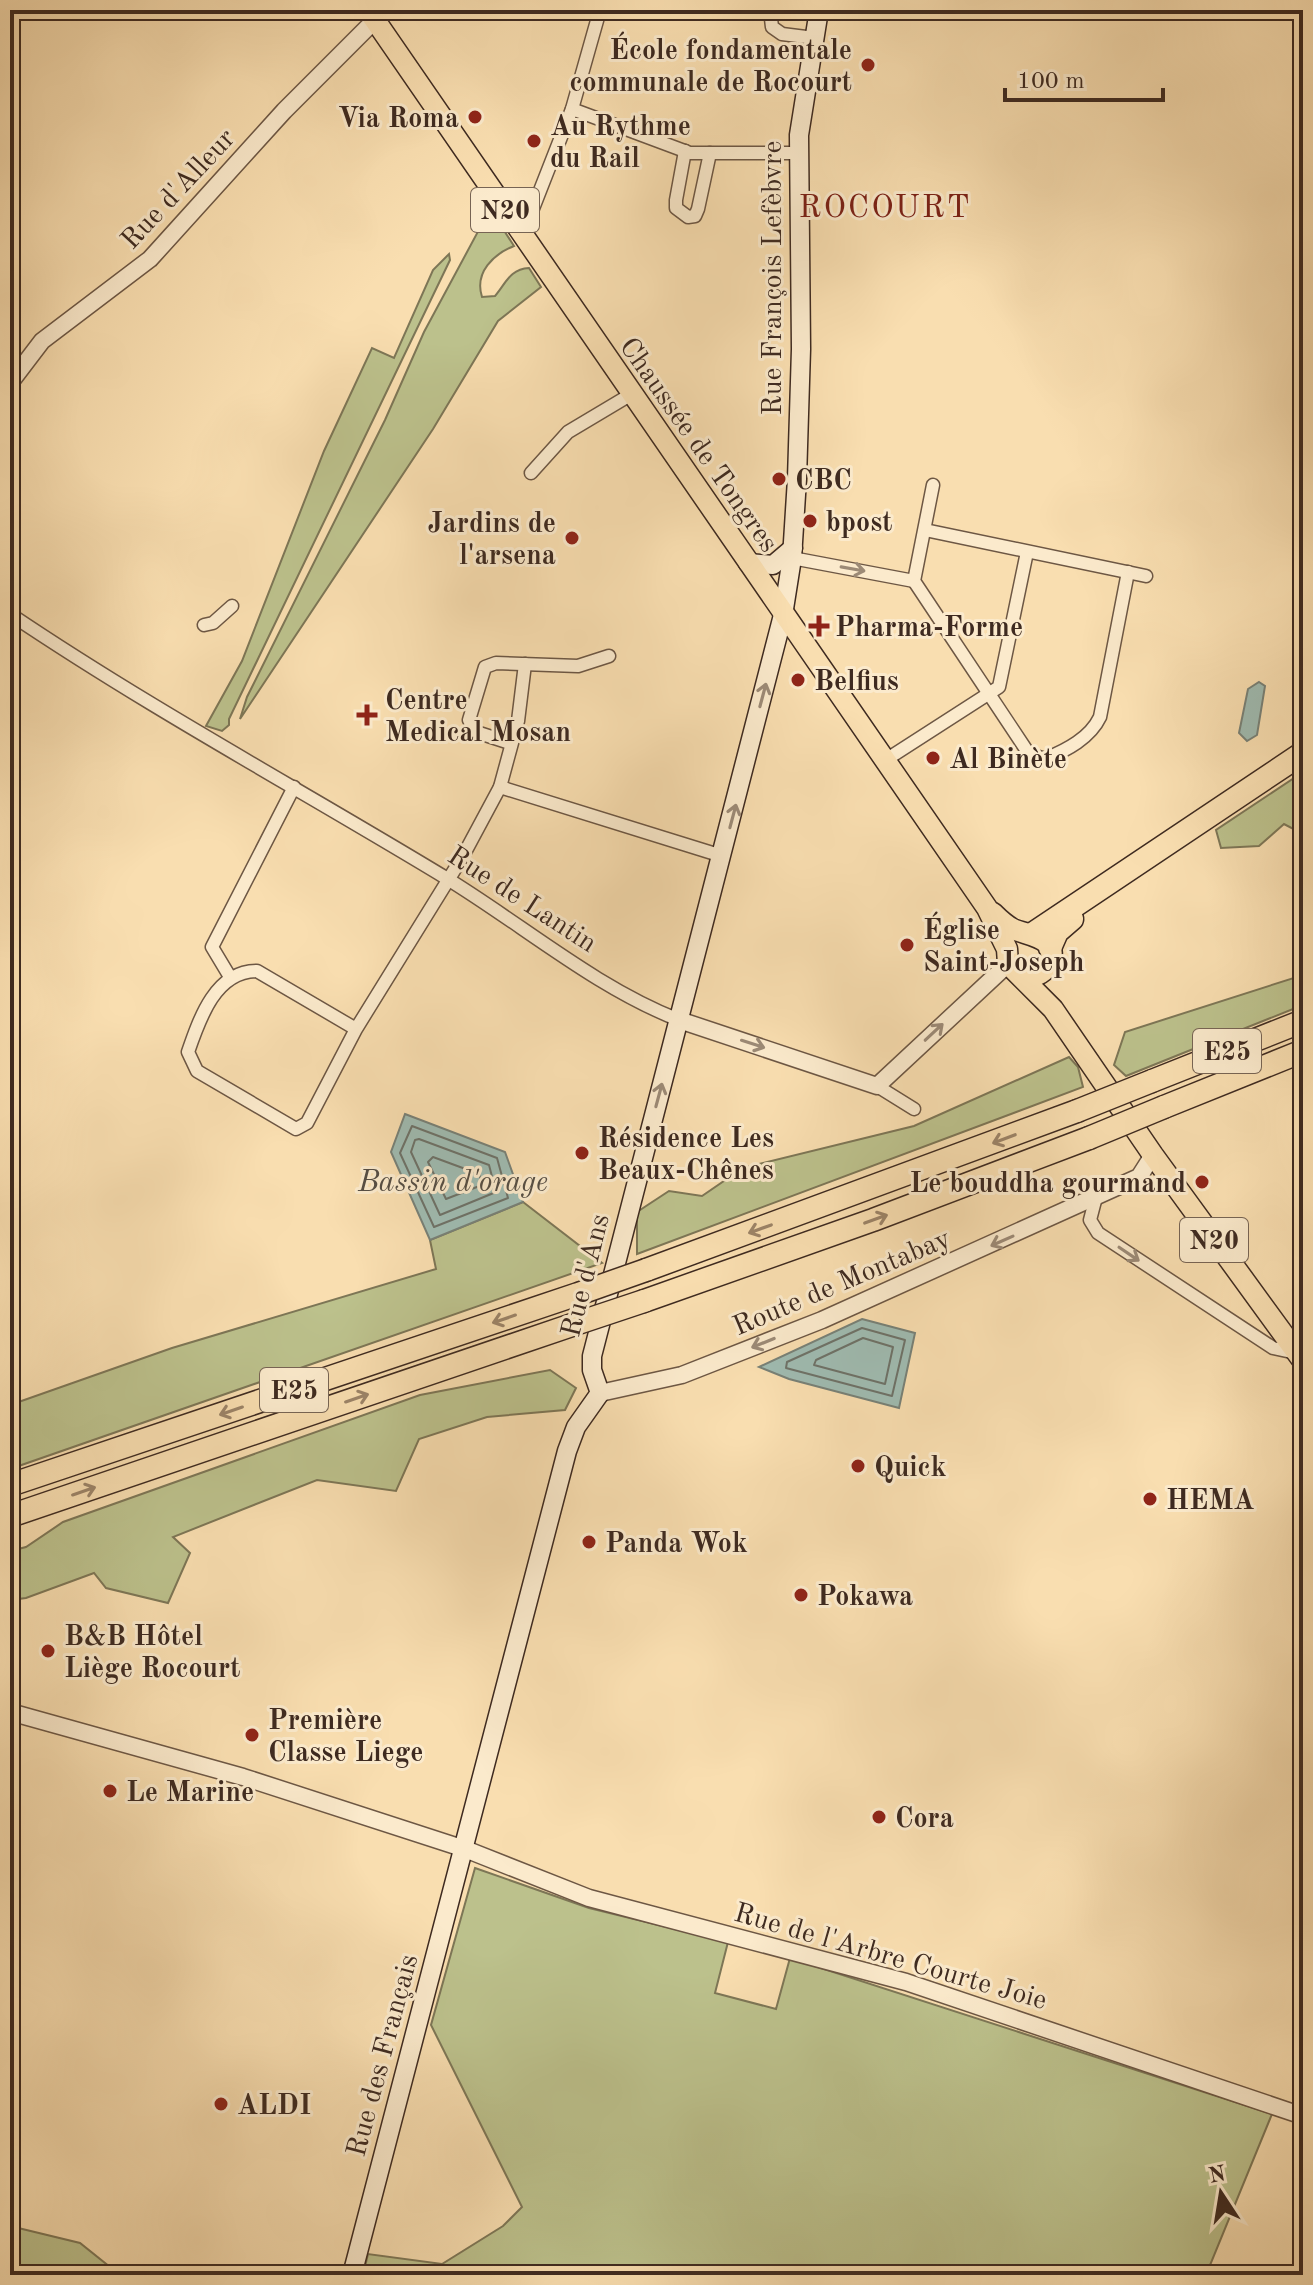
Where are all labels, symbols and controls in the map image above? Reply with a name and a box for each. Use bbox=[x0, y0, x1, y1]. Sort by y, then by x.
place label: École fondamentale communale de Rocourt bbox=[569, 31, 852, 98]
scale bar bbox=[1005, 52, 1163, 102]
marker: École fondamentale communale de Rocourt bbox=[859, 56, 877, 74]
text: 100 m bbox=[1017, 70, 1085, 94]
place label: Via Roma bbox=[338, 106, 459, 134]
marker: Via Roma bbox=[466, 108, 484, 126]
place label: Au Rythme du Rail bbox=[550, 114, 691, 174]
street label: Rue d'Alleur bbox=[117, 125, 242, 256]
marker: Au Rythme du Rail bbox=[525, 132, 543, 150]
street label: Rue François Lefèbvre bbox=[760, 141, 788, 415]
road number: N20 bbox=[471, 188, 539, 232]
district label: ROCOURT bbox=[799, 193, 971, 225]
street label: Chaussée de Tongres bbox=[613, 333, 782, 558]
place label: CBC bbox=[795, 468, 852, 496]
marker: CBC bbox=[770, 470, 788, 488]
place label: bpost bbox=[826, 510, 892, 538]
place label: Jardins de l'arsena bbox=[427, 511, 556, 571]
marker: bpost bbox=[801, 512, 819, 530]
marker: Jardins de l'arsena bbox=[563, 529, 581, 547]
one-way arrow bbox=[840, 563, 866, 578]
place label: Pharma-Forme bbox=[835, 615, 1023, 643]
marker: Pharma-Forme bbox=[810, 617, 828, 635]
place label: Belfius bbox=[814, 669, 899, 697]
marker: Belfius bbox=[789, 671, 807, 689]
one-way arrow bbox=[756, 683, 771, 709]
place label: Centre Medical Mosan bbox=[385, 688, 571, 748]
marker: Centre Medical Mosan bbox=[356, 704, 378, 726]
place label: Al Binète bbox=[949, 747, 1067, 775]
marker: Al Binète bbox=[924, 749, 942, 767]
one-way arrow bbox=[726, 804, 741, 830]
street label: Rue de Lantin bbox=[442, 842, 601, 959]
place label: Église Saint-Joseph bbox=[923, 911, 1084, 978]
marker: Église Saint-Joseph bbox=[898, 936, 916, 954]
one-way arrow bbox=[924, 1023, 944, 1042]
road number: E25 bbox=[1193, 1029, 1261, 1073]
one-way arrow bbox=[741, 1038, 766, 1053]
one-way arrow bbox=[653, 1082, 668, 1108]
place label: Résidence Les Beaux-Chênes bbox=[598, 1126, 774, 1186]
one-way arrow bbox=[992, 1133, 1017, 1147]
marker: Résidence Les Beaux-Chênes bbox=[573, 1144, 591, 1162]
water label: Bassin d'orage bbox=[357, 1168, 548, 1198]
place label: Le bouddha gourmand bbox=[910, 1171, 1186, 1199]
marker: Le bouddha gourmand bbox=[1193, 1173, 1211, 1191]
street label: Rue d'Ans bbox=[558, 1211, 616, 1340]
one-way arrow bbox=[863, 1211, 888, 1225]
road number: N20 bbox=[1180, 1218, 1248, 1262]
one-way arrow bbox=[748, 1223, 773, 1238]
street label: Route de Montabay bbox=[729, 1225, 955, 1342]
one-way arrow bbox=[990, 1234, 1015, 1249]
one-way arrow bbox=[1118, 1246, 1140, 1263]
one-way arrow bbox=[492, 1312, 517, 1327]
one-way arrow bbox=[751, 1337, 776, 1351]
road number: E25 bbox=[260, 1368, 328, 1412]
one-way arrow bbox=[344, 1390, 369, 1405]
one-way arrow bbox=[219, 1404, 244, 1419]
place label: Quick bbox=[874, 1455, 947, 1483]
marker: Quick bbox=[849, 1457, 867, 1475]
one-way arrow bbox=[71, 1482, 96, 1497]
place label: HEMA bbox=[1166, 1488, 1254, 1516]
marker: HEMA bbox=[1141, 1490, 1159, 1508]
place label: Panda Wok bbox=[605, 1531, 748, 1559]
marker: Panda Wok bbox=[580, 1533, 598, 1551]
place label: Pokawa bbox=[817, 1584, 913, 1612]
marker: Pokawa bbox=[792, 1586, 810, 1604]
place label: B&B Hôtel Liège Rocourt bbox=[64, 1624, 240, 1684]
marker: B&B Hôtel Liège Rocourt bbox=[39, 1642, 57, 1660]
place label: Première Classe Liege bbox=[268, 1708, 423, 1768]
marker: Première Classe Liege bbox=[243, 1726, 261, 1744]
place label: Le Marine bbox=[126, 1780, 254, 1808]
marker: Le Marine bbox=[101, 1782, 119, 1800]
place label: Cora bbox=[895, 1806, 954, 1834]
marker: Cora bbox=[870, 1808, 888, 1826]
street label: Rue de l'Arbre Courte Joie bbox=[731, 1900, 1050, 2016]
street label: Rue des Français bbox=[343, 1952, 424, 2160]
place label: ALDI bbox=[237, 2093, 311, 2121]
marker: ALDI bbox=[212, 2095, 230, 2113]
north arrow bbox=[1181, 2153, 1261, 2233]
text: N bbox=[1207, 2163, 1228, 2188]

